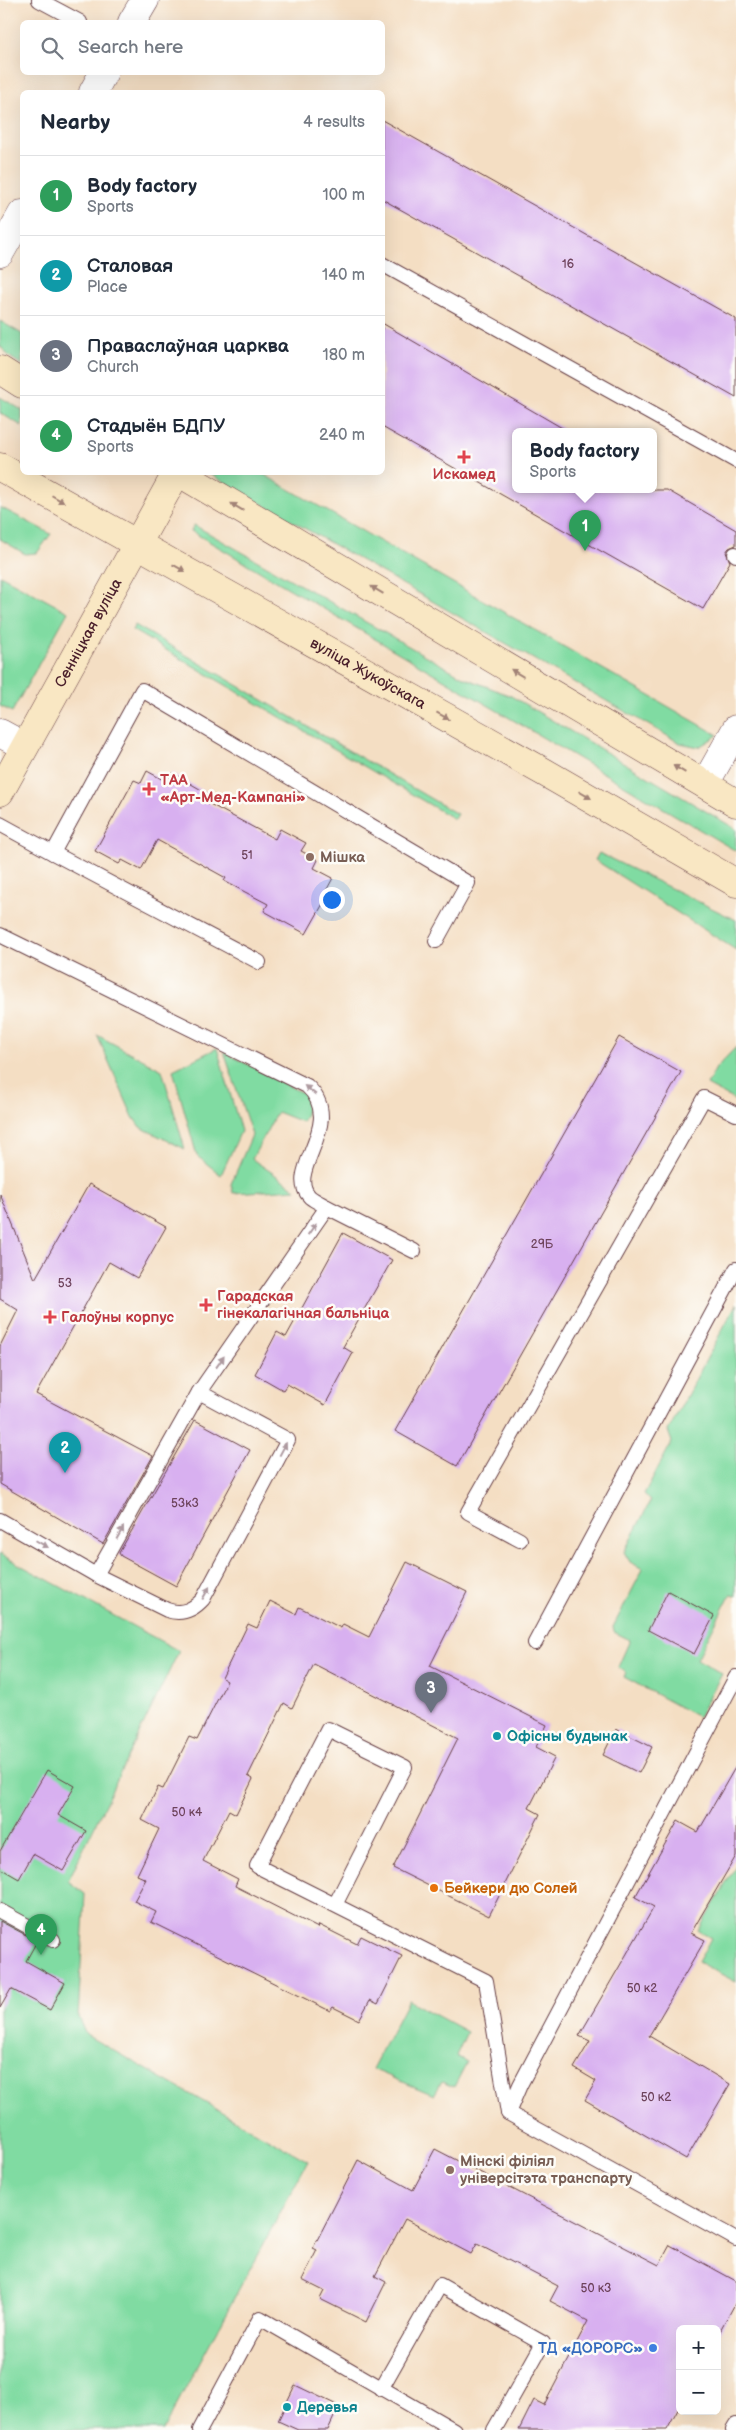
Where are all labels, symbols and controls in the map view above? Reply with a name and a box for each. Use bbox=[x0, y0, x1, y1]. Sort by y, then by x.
search box bbox=[20, 20, 385, 75]
icon: search bbox=[38, 34, 66, 62]
text: Search here bbox=[78, 36, 183, 59]
text: Nearby bbox=[40, 110, 110, 135]
text: 4 results bbox=[303, 113, 365, 132]
text: Body factory bbox=[87, 175, 197, 198]
text: 1 bbox=[53, 186, 59, 205]
text: 100 m bbox=[322, 186, 365, 205]
text: Sports bbox=[87, 198, 134, 217]
text: Сталовая bbox=[87, 255, 173, 278]
house number: 16 bbox=[562, 257, 574, 272]
text: 2 bbox=[51, 266, 61, 285]
text: 140 m bbox=[322, 266, 365, 285]
text: Place bbox=[87, 278, 128, 297]
text: Праваслаўная царква bbox=[87, 335, 289, 358]
text: 3 bbox=[51, 346, 61, 365]
text: 180 m bbox=[323, 346, 365, 365]
text: Church bbox=[87, 358, 139, 377]
text: Стадыён БДПУ bbox=[87, 415, 225, 438]
text: 4 bbox=[51, 426, 61, 445]
text: 240 m bbox=[319, 426, 365, 445]
popup bbox=[512, 428, 657, 493]
text: Sports bbox=[87, 438, 134, 457]
text: Body factory bbox=[530, 440, 639, 463]
marker: Искамед bbox=[458, 451, 470, 463]
text: Sports bbox=[530, 463, 576, 482]
place label: Искамед bbox=[433, 465, 495, 484]
one-way arrow bbox=[51, 495, 64, 504]
one-way arrow bbox=[230, 503, 243, 512]
pin: 1 bbox=[569, 510, 601, 551]
one-way arrow bbox=[172, 564, 187, 572]
street label: Сенніцкая вуліца bbox=[51, 575, 126, 691]
one-way arrow bbox=[369, 586, 384, 594]
street label: вуліца Жукоўскага bbox=[307, 634, 429, 714]
one-way arrow bbox=[510, 668, 523, 677]
one-way arrow bbox=[437, 711, 450, 720]
one-way arrow bbox=[672, 765, 687, 773]
place label: ТАА «Арт-Мед-Кампані» bbox=[160, 771, 306, 807]
marker: ТАА «Арт-Мед-Кампані» bbox=[142, 782, 156, 796]
one-way arrow bbox=[578, 791, 591, 800]
house number: 51 bbox=[241, 848, 253, 863]
place label: Мішка bbox=[320, 848, 365, 867]
marker: Мішка bbox=[304, 851, 316, 863]
your location bbox=[319, 887, 345, 913]
one-way arrow bbox=[303, 1084, 316, 1095]
one-way arrow bbox=[307, 1222, 317, 1235]
house number: 29Б bbox=[531, 1237, 554, 1252]
house number: 53 bbox=[58, 1276, 72, 1291]
place label: Гарадская гінекалагічная бальніца bbox=[217, 1287, 390, 1323]
marker: Гарадская гінекалагічная бальніца bbox=[199, 1298, 213, 1312]
place label: Галоўны корпус bbox=[61, 1308, 175, 1327]
marker: Галоўны корпус bbox=[43, 1310, 57, 1324]
one-way arrow bbox=[215, 1355, 225, 1369]
pin: 2 bbox=[49, 1432, 81, 1473]
one-way arrow bbox=[278, 1443, 287, 1456]
house number: 53к3 bbox=[171, 1496, 199, 1511]
one-way arrow bbox=[116, 1526, 125, 1539]
one-way arrow bbox=[36, 1540, 49, 1549]
one-way arrow bbox=[202, 1585, 210, 1600]
pin: 3 bbox=[415, 1672, 447, 1713]
place label: Офісны будынак bbox=[507, 1727, 628, 1746]
marker: Офісны будынак bbox=[491, 1730, 503, 1742]
house number: 50 к4 bbox=[172, 1805, 203, 1820]
place label: Бейкери дю Солей bbox=[444, 1879, 578, 1898]
marker: Бейкери дю Солей bbox=[428, 1882, 440, 1894]
pin: 4 bbox=[25, 1914, 57, 1955]
house number: 50 к2 bbox=[627, 1981, 657, 1996]
house number: 50 к2 bbox=[641, 2090, 671, 2105]
place label: Мінскі філіял універсітэта транспарту bbox=[460, 2152, 633, 2188]
marker: Мінскі філіял універсітэта транспарту bbox=[444, 2164, 456, 2176]
house number: 50 к3 bbox=[581, 2281, 611, 2296]
map controls bbox=[676, 2325, 721, 2415]
button: + bbox=[676, 2325, 721, 2370]
place label: ТД «ДОРОРС» bbox=[538, 2339, 643, 2358]
marker: ТД «ДОРОРС» bbox=[647, 2342, 659, 2354]
button: − bbox=[676, 2370, 721, 2415]
place label: Деревья bbox=[297, 2398, 358, 2417]
marker: Деревья bbox=[281, 2401, 293, 2413]

